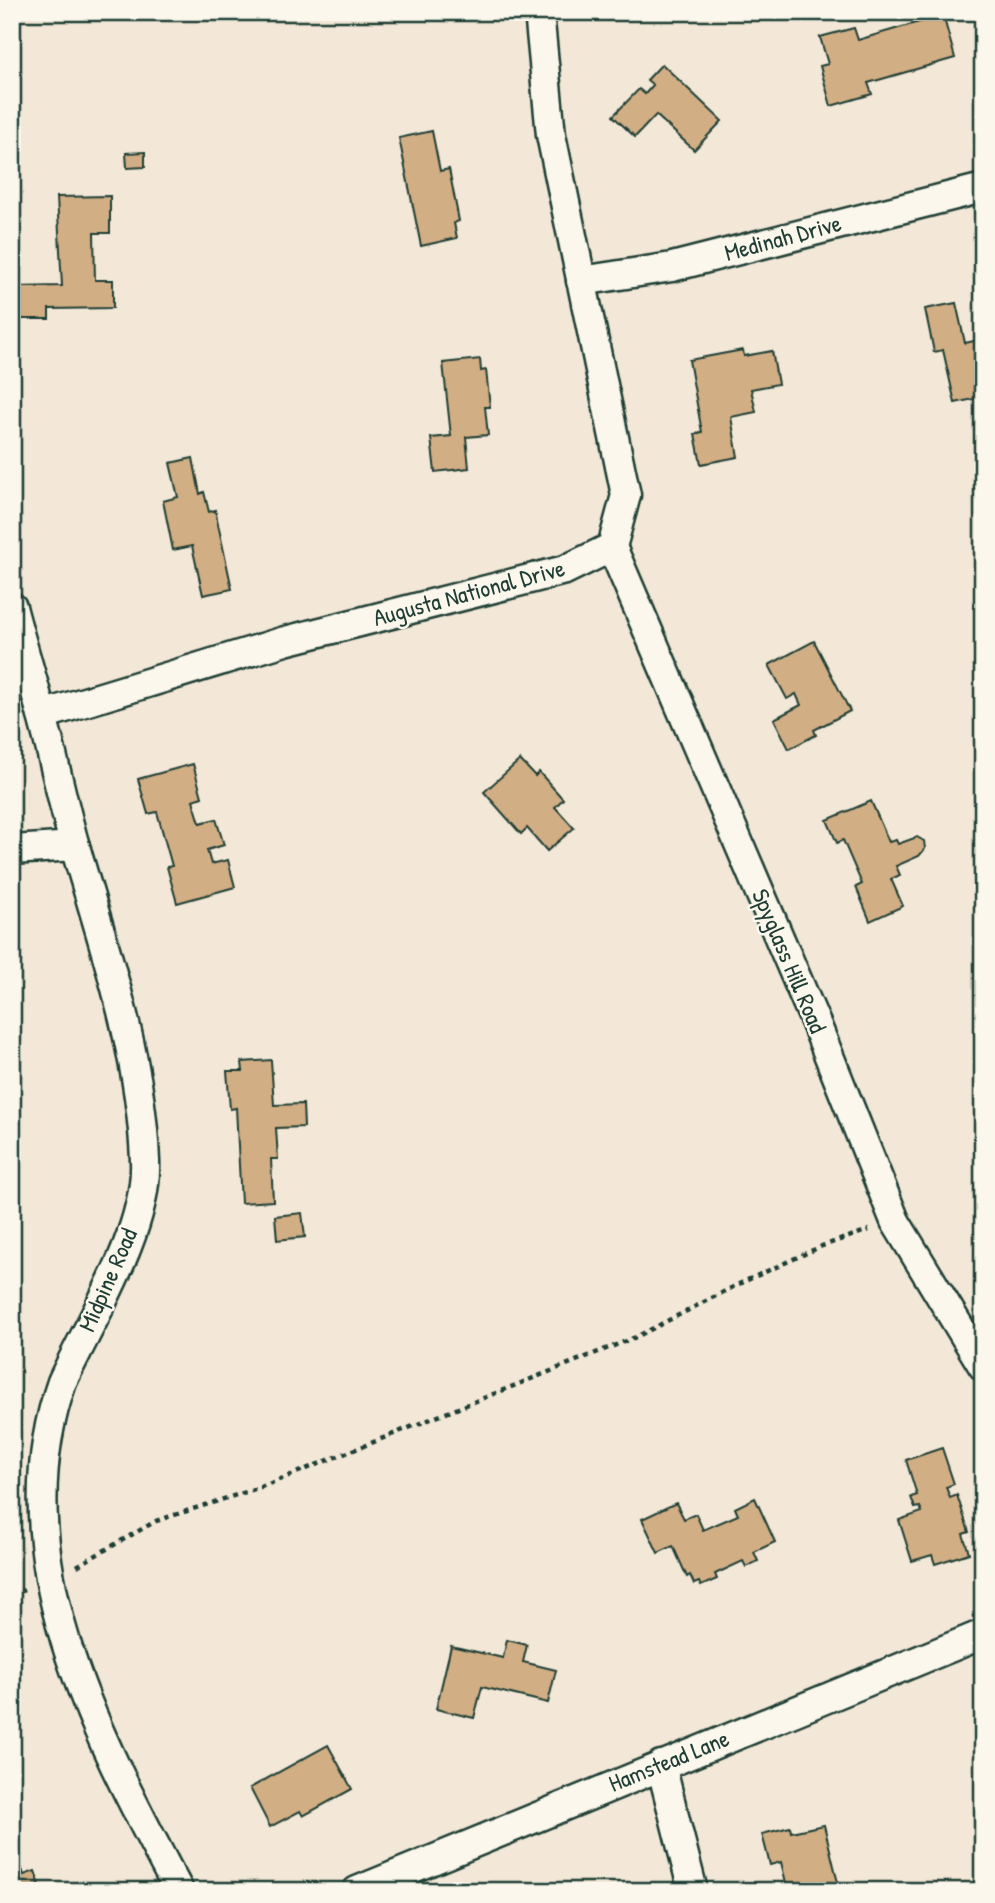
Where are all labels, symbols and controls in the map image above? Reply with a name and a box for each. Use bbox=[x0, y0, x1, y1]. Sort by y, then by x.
street label: Medinah Drive bbox=[721, 206, 845, 268]
street label: Augusta National Drive bbox=[370, 551, 568, 633]
street label: Spyglass Hill Road bbox=[745, 884, 835, 1038]
street label: Midpine Road bbox=[70, 1223, 144, 1336]
street label: Hamstead Lane bbox=[604, 1721, 734, 1799]

